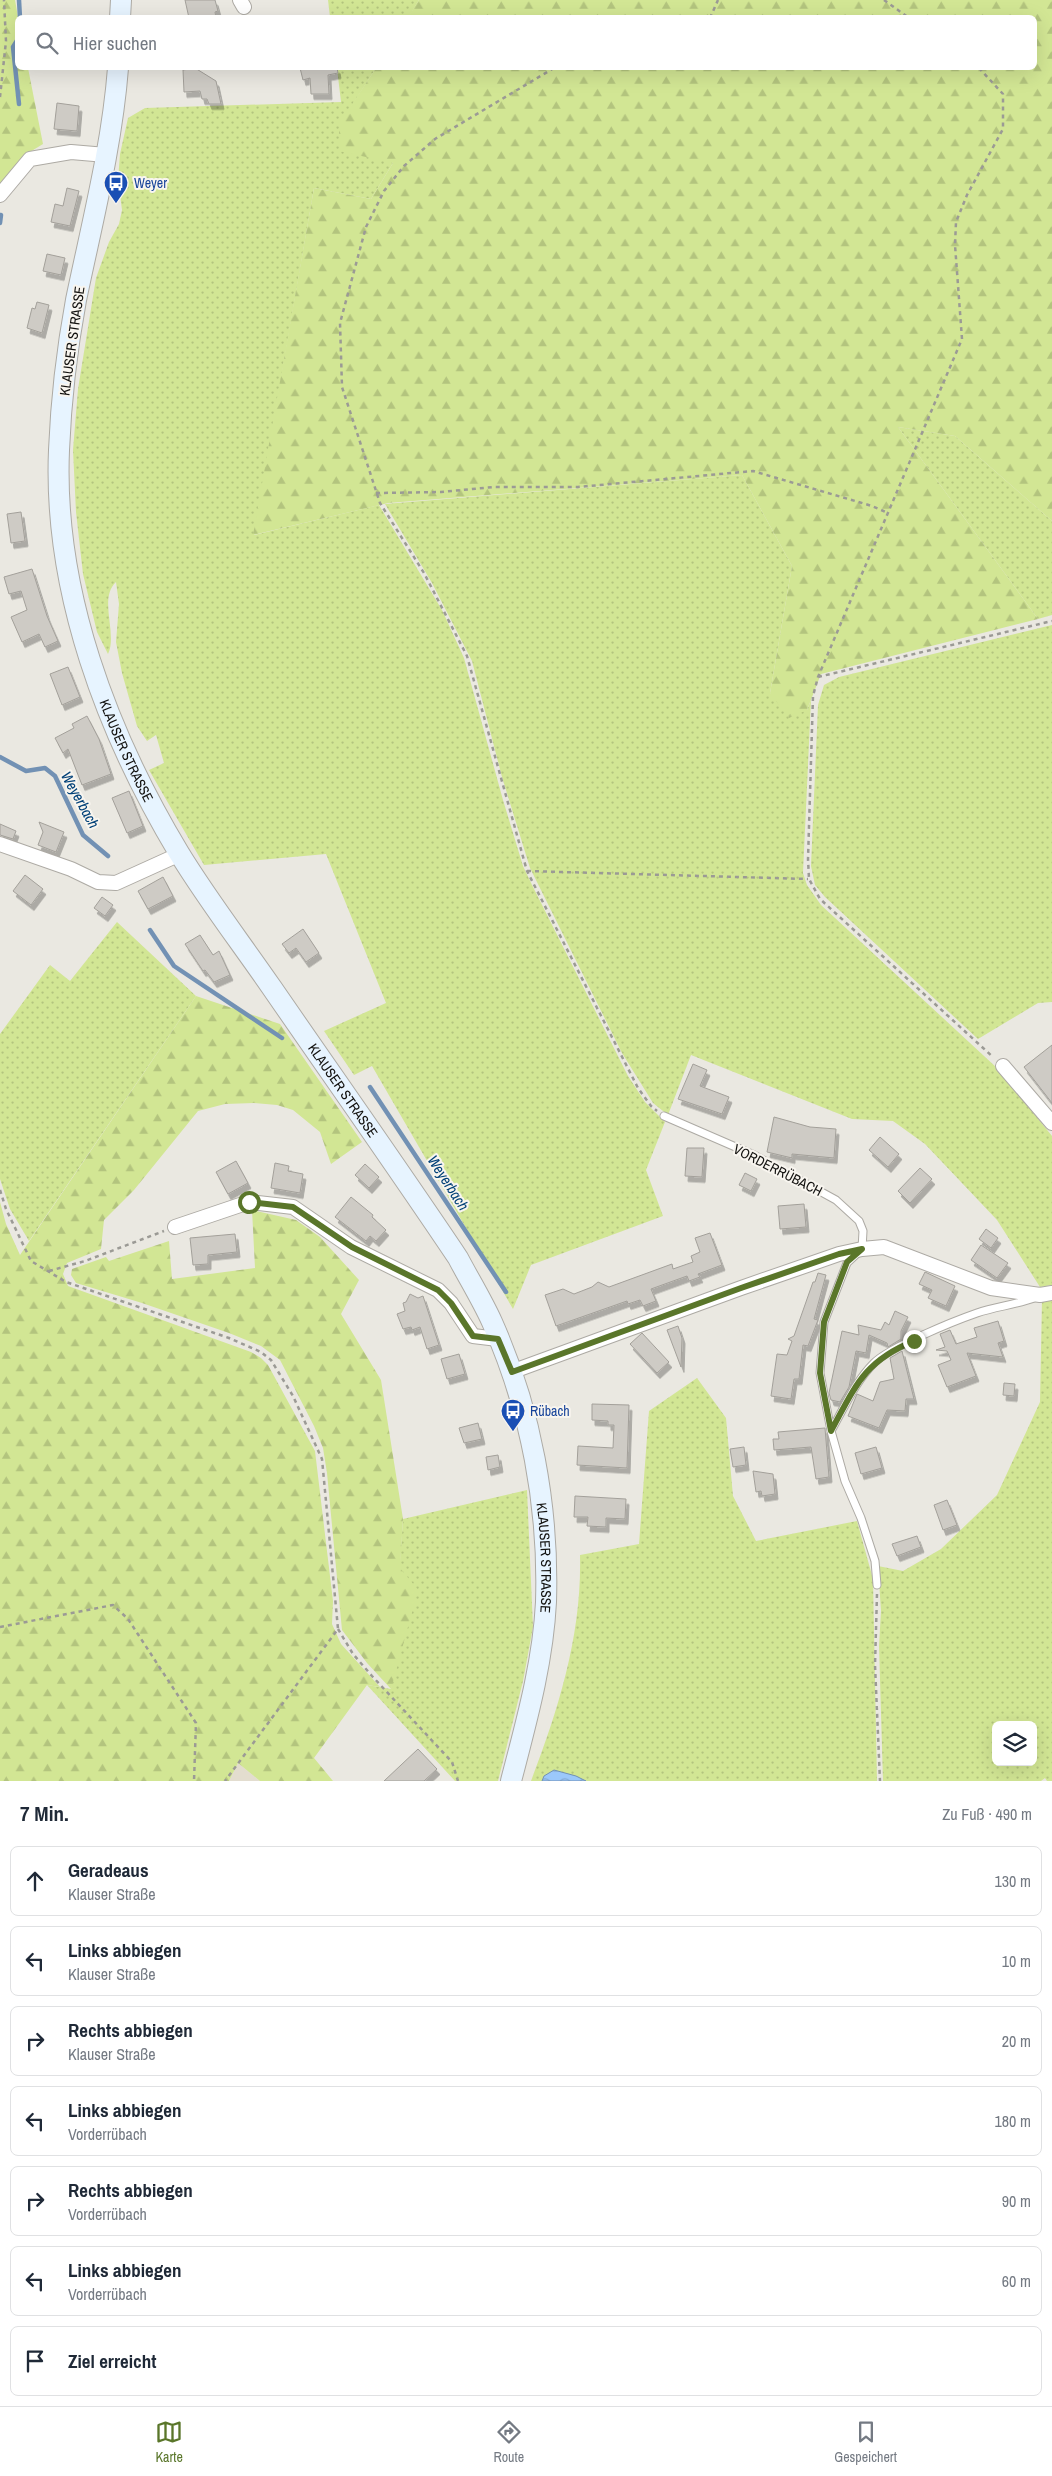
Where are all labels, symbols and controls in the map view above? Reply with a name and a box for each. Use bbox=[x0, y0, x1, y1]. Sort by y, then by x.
search box bbox=[15, 15, 1037, 70]
icon: search bbox=[33, 29, 61, 57]
text: Hier suchen bbox=[73, 30, 157, 56]
bus stop icon: Weyer bbox=[103, 170, 129, 204]
place label: Weyer bbox=[134, 174, 167, 192]
street label: KLAUSER STRASSE bbox=[55, 285, 89, 397]
street label: KLAUSER STRASSE bbox=[96, 697, 158, 805]
water label: Weyerbach bbox=[56, 768, 105, 832]
street label: KLAUSER STRASSE bbox=[304, 1040, 382, 1141]
street label: VORDERRÜBACH bbox=[730, 1140, 826, 1200]
water label: Weyerbach bbox=[423, 1151, 474, 1215]
route start bbox=[238, 1191, 261, 1214]
route end bbox=[903, 1330, 926, 1353]
bus stop icon: Rübach bbox=[500, 1398, 526, 1432]
place label: Rübach bbox=[530, 1402, 570, 1420]
street label: KLAUSER STRASSE bbox=[533, 1502, 555, 1614]
map controls bbox=[992, 1721, 1037, 1766]
button: layers bbox=[992, 1721, 1037, 1766]
text: 7 Min. bbox=[20, 1799, 69, 1828]
text: Zu Fuß · 490 m bbox=[942, 1803, 1032, 1825]
text: Geradeaus bbox=[68, 1857, 149, 1883]
icon: ahead bbox=[21, 1867, 49, 1895]
text: 130 m bbox=[995, 1870, 1031, 1892]
text: Klauser Straße bbox=[68, 1883, 156, 1905]
text: Links abbiegen bbox=[68, 1937, 181, 1963]
icon: left bbox=[21, 1947, 49, 1975]
text: 10 m bbox=[1002, 1950, 1031, 1972]
text: Klauser Straße bbox=[68, 1963, 156, 1985]
text: Rechts abbiegen bbox=[68, 2017, 193, 2043]
icon: right bbox=[21, 2027, 49, 2055]
text: 20 m bbox=[1002, 2030, 1031, 2052]
text: Klauser Straße bbox=[68, 2043, 156, 2065]
text: Links abbiegen bbox=[68, 2097, 181, 2123]
icon: left bbox=[21, 2107, 49, 2135]
text: 180 m bbox=[995, 2110, 1031, 2132]
text: Vorderrübach bbox=[68, 2123, 147, 2145]
text: Rechts abbiegen bbox=[68, 2177, 193, 2203]
icon: right bbox=[21, 2187, 49, 2215]
text: 90 m bbox=[1002, 2190, 1031, 2212]
text: Vorderrübach bbox=[68, 2203, 147, 2225]
text: Links abbiegen bbox=[68, 2257, 181, 2283]
icon: left bbox=[21, 2267, 49, 2295]
text: 60 m bbox=[1002, 2270, 1031, 2292]
text: Vorderrübach bbox=[68, 2283, 147, 2305]
icon: arrive bbox=[21, 2347, 49, 2375]
text: Ziel erreicht bbox=[68, 2348, 156, 2374]
tab: Karte bbox=[155, 2418, 183, 2466]
tab: Route bbox=[493, 2418, 524, 2466]
tab: Gespeichert bbox=[834, 2418, 897, 2466]

